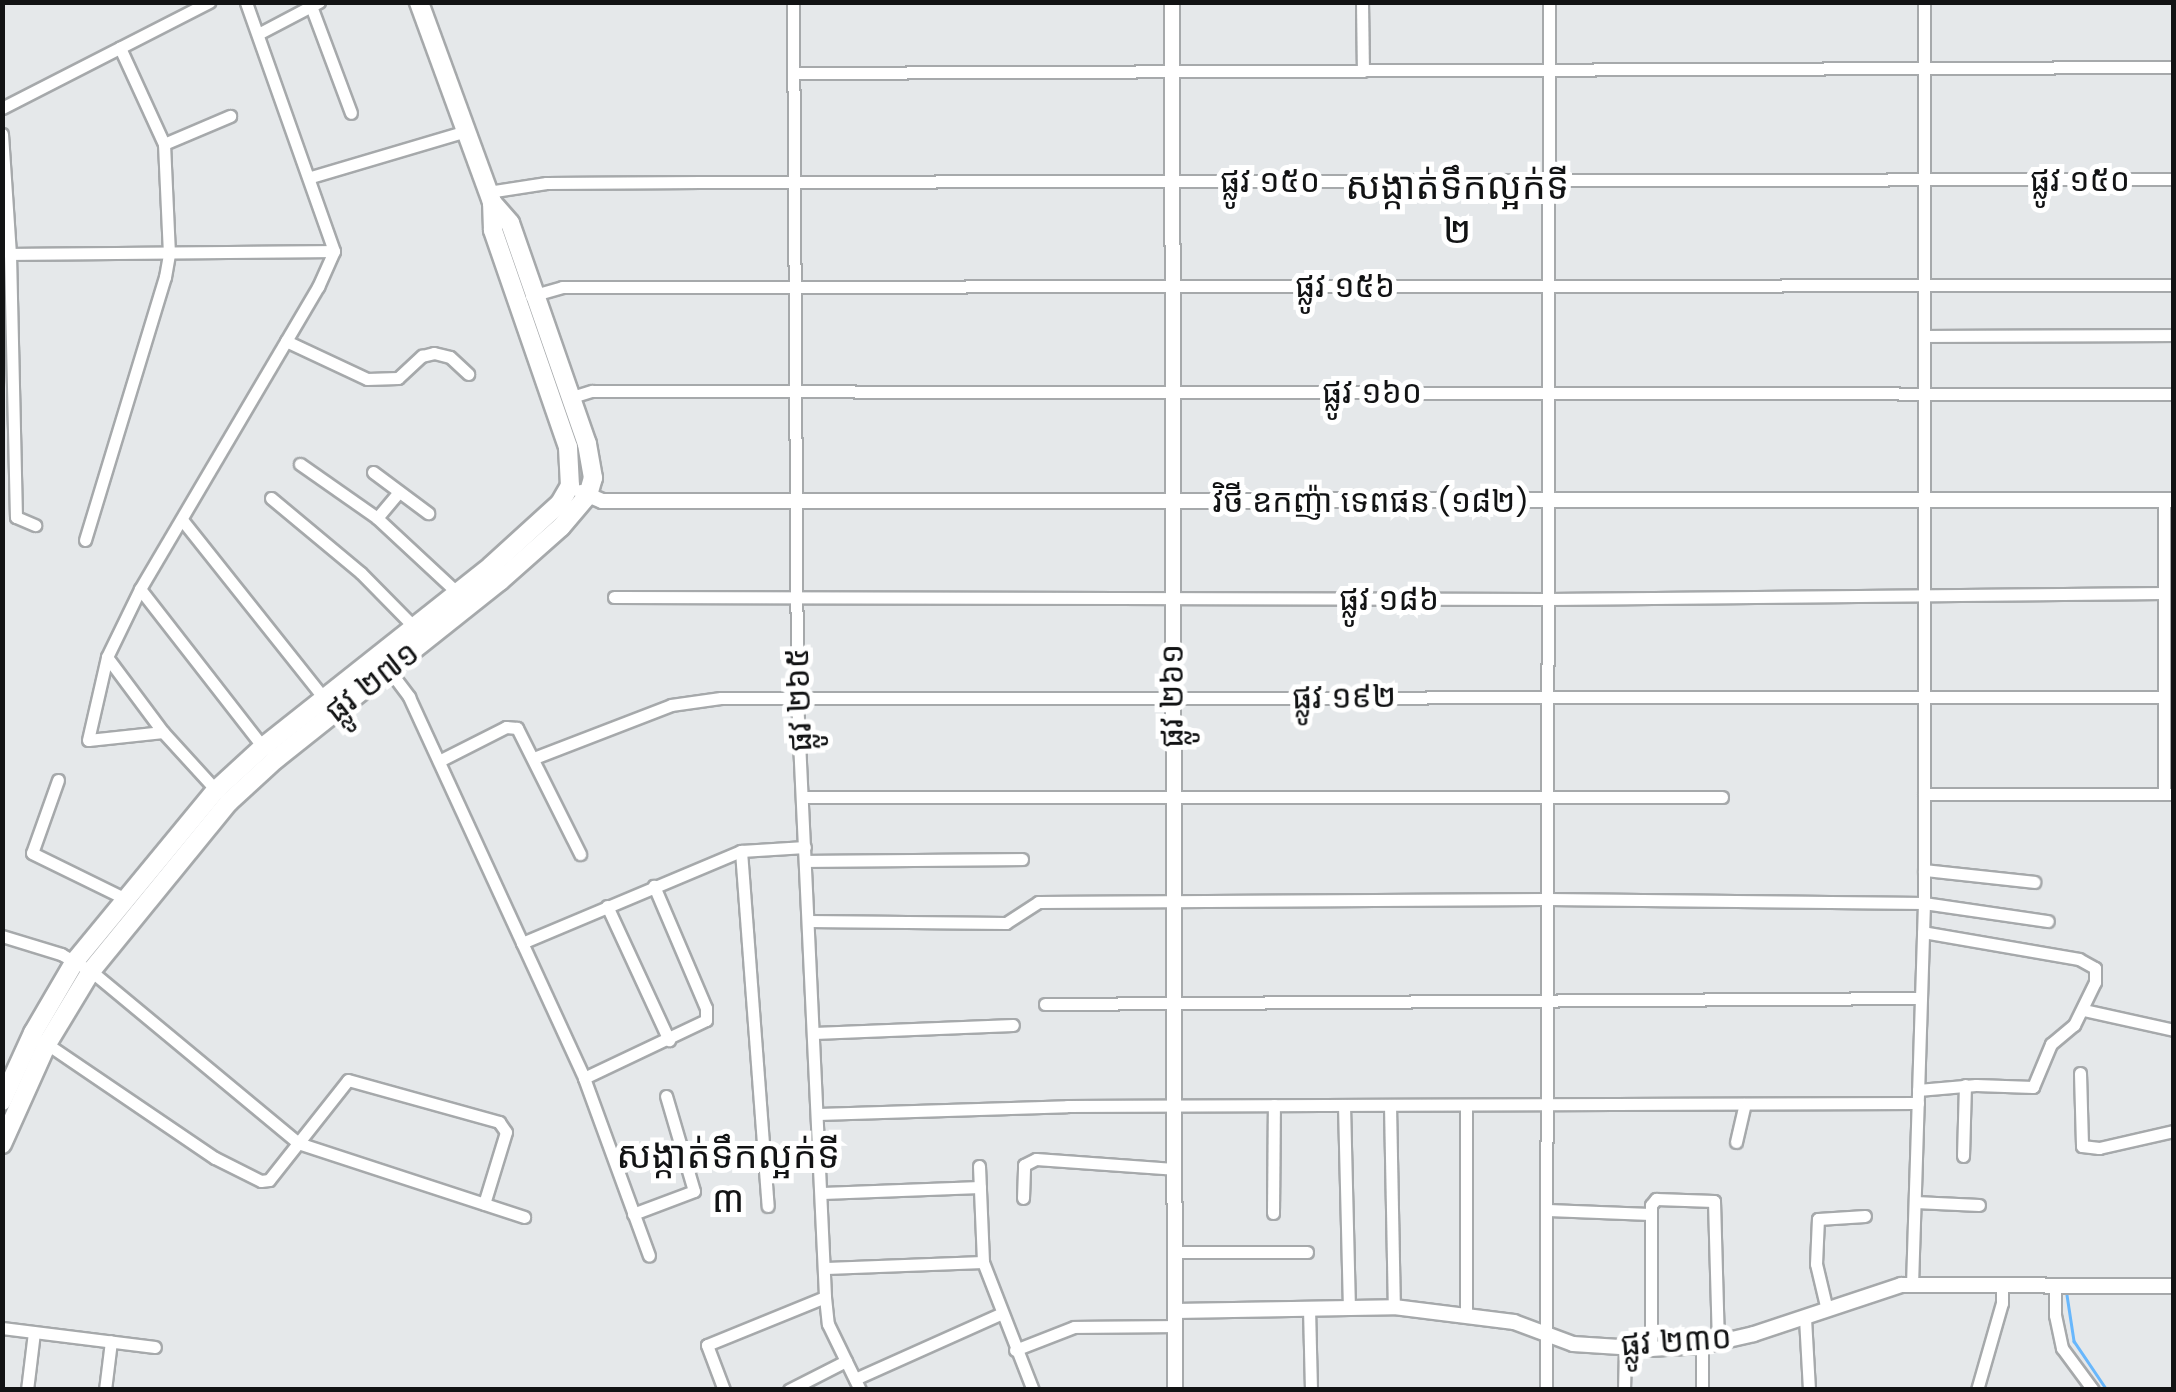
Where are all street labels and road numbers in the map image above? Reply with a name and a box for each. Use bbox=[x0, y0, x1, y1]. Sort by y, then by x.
street label: ផ្លូវ ១៥០ bbox=[2030, 161, 2130, 199]
street label: ផ្លូវ ១៥០ bbox=[1220, 162, 1320, 200]
street label: ផ្លូវ ១៥៦ bbox=[1295, 267, 1395, 305]
street label: ផ្លូវ ១៦០ bbox=[1322, 373, 1422, 411]
street label: វិថី ឧកញ៉ា ទេពផន (១៨២) bbox=[1213, 482, 1527, 520]
street label: ផ្លូវ ១៨៦ bbox=[1339, 580, 1439, 618]
street label: ផ្លូវ ២៧១ bbox=[317, 633, 427, 731]
street label: ផ្លូវ ២៦១ bbox=[1153, 644, 1191, 748]
street label: ផ្លូវ ២៦៥ bbox=[778, 647, 820, 753]
street label: ផ្លូវ ១៩២ bbox=[1292, 677, 1396, 717]
street label: ផ្លូវ ២៣០ bbox=[1619, 1318, 1733, 1364]

